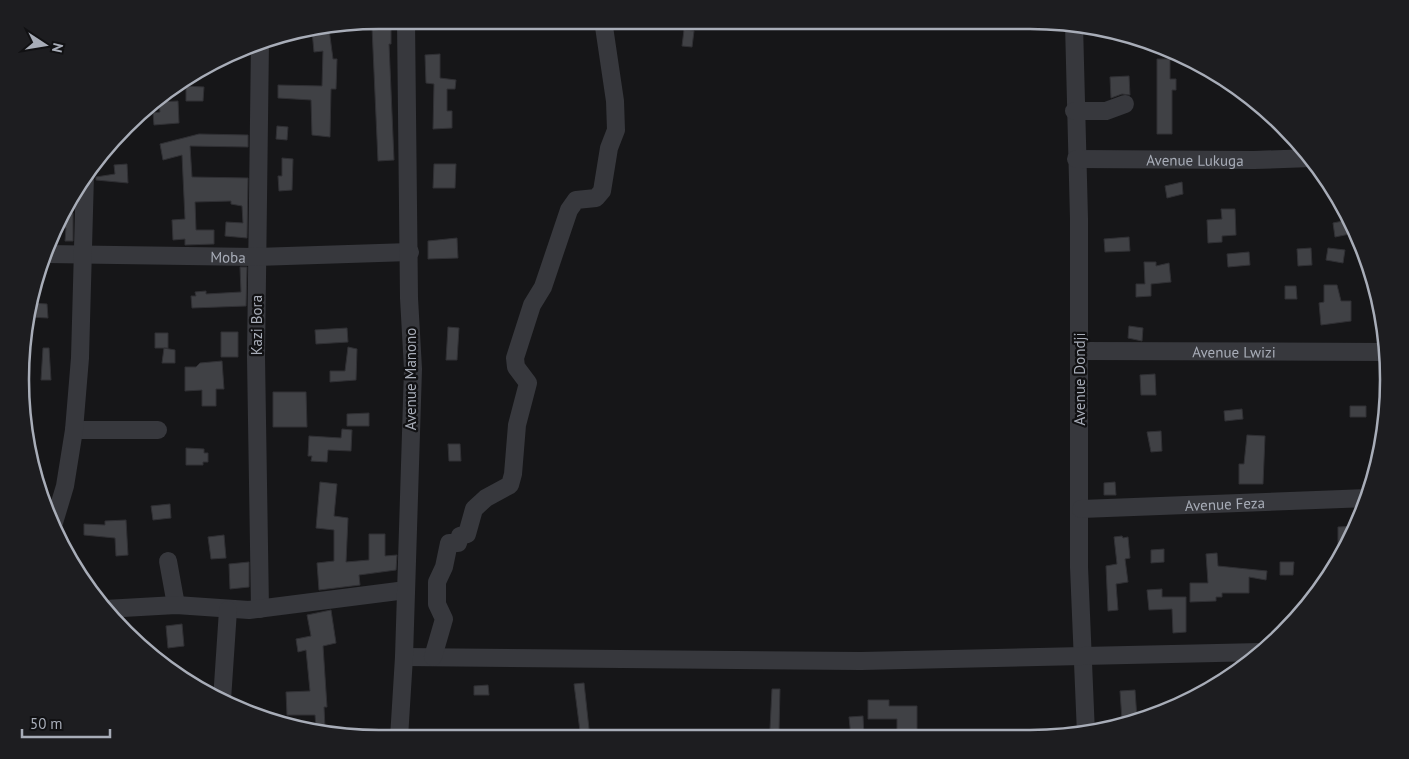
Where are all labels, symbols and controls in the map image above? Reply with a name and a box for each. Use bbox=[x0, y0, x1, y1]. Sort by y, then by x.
north arrow bbox=[20, 20, 70, 70]
text: N bbox=[48, 41, 67, 54]
street label: Avenue Lukuga bbox=[1146, 150, 1244, 169]
street label: Moba bbox=[210, 247, 246, 266]
street label: Kazi Bora bbox=[247, 295, 266, 355]
street label: Avenue Manono bbox=[401, 328, 420, 430]
street label: Avenue Dondji bbox=[1070, 332, 1089, 426]
street label: Avenue Lwizi bbox=[1192, 342, 1276, 361]
street label: Avenue Feza bbox=[1184, 492, 1265, 515]
scale bar bbox=[22, 706, 110, 738]
text: 50 m bbox=[30, 714, 63, 733]

